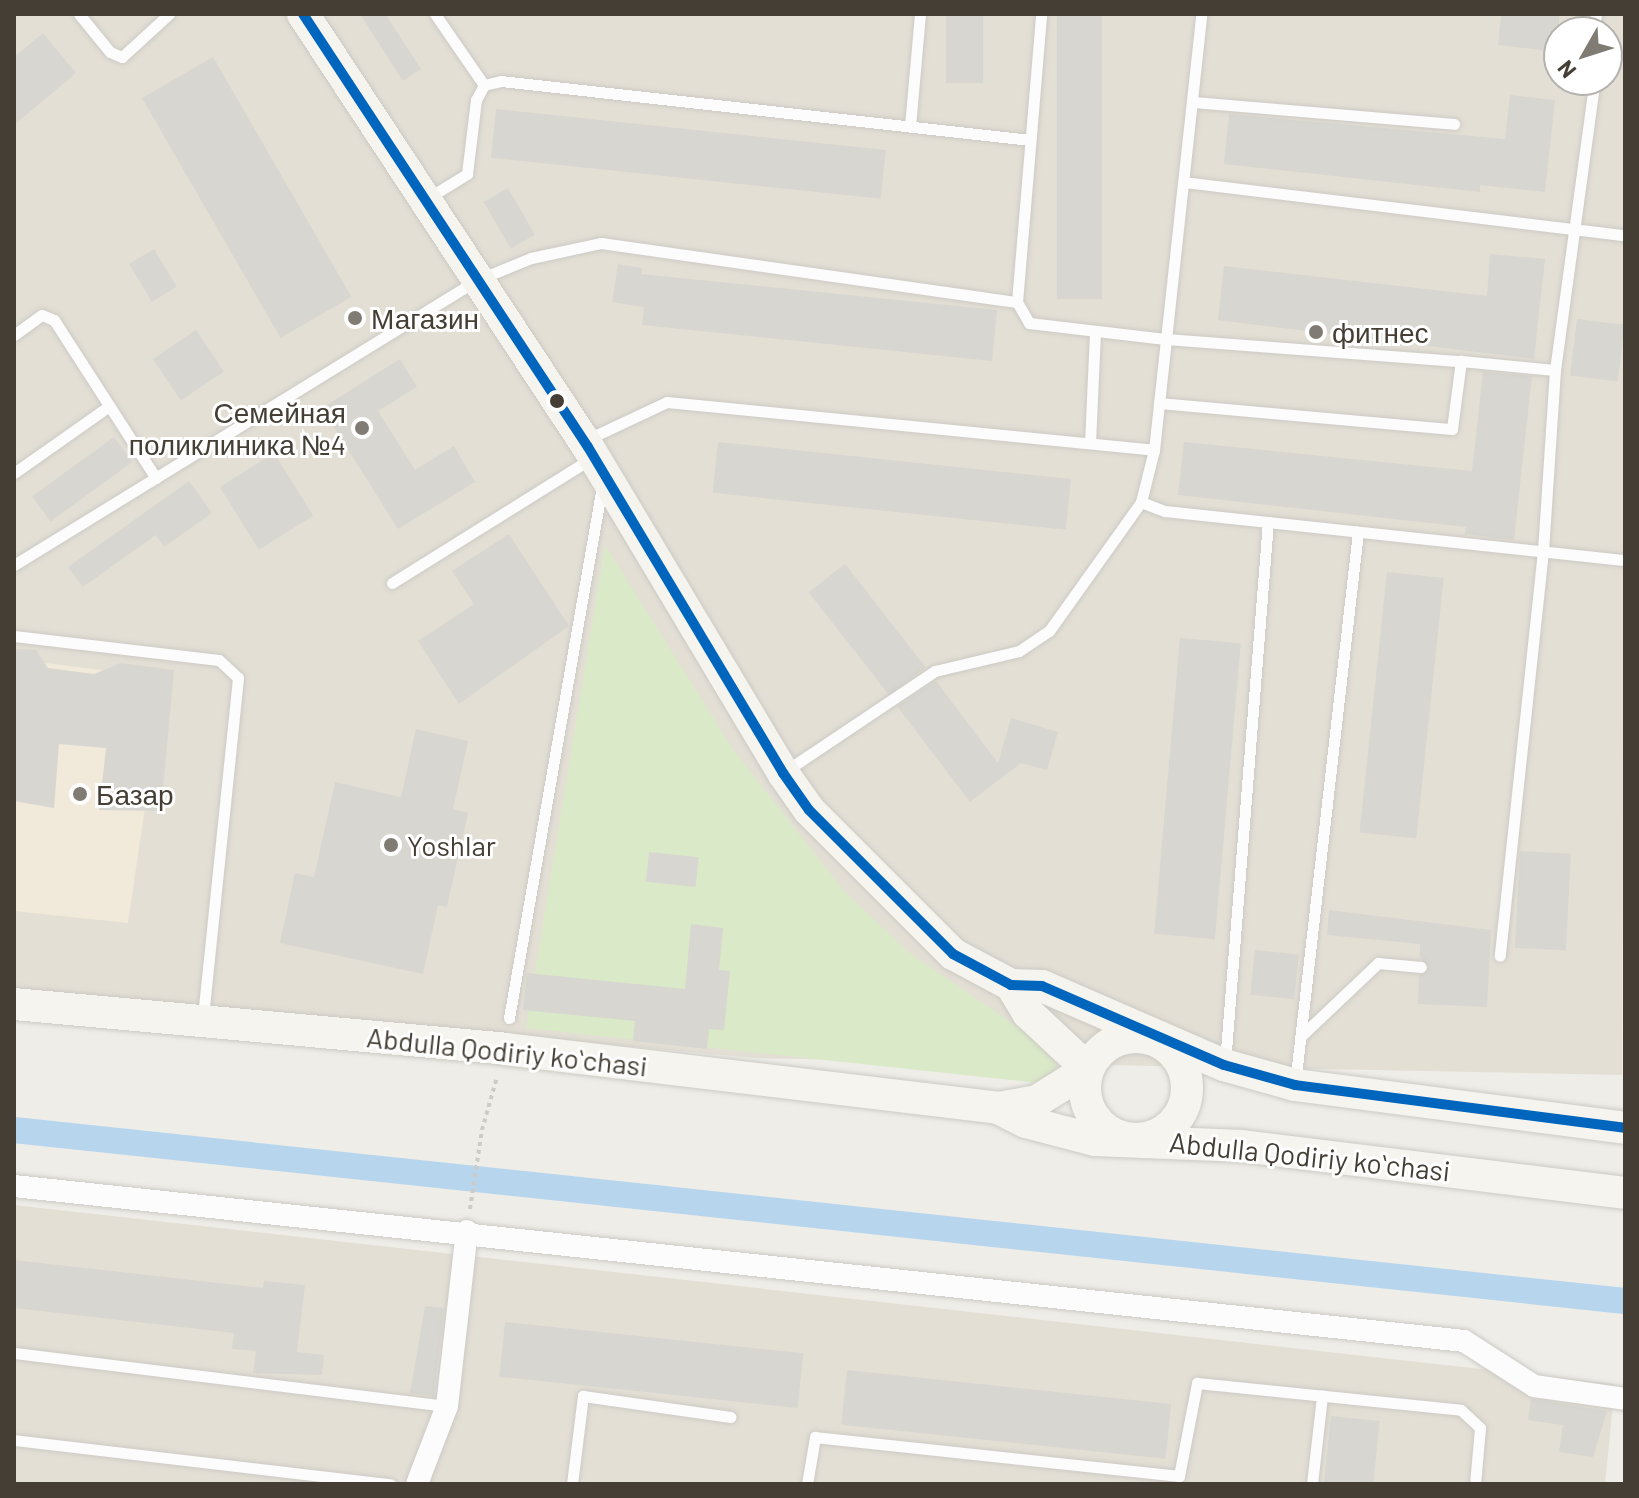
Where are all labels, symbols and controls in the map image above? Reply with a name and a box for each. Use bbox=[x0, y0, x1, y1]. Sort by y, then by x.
north arrow bbox=[1543, 16, 1623, 96]
text: N bbox=[1551, 56, 1581, 84]
place label: Магазин bbox=[371, 301, 479, 335]
marker: Магазин bbox=[346, 309, 364, 327]
place label: фитнес bbox=[1332, 315, 1429, 349]
marker: фитнес bbox=[1307, 323, 1325, 341]
unlabelled marker bbox=[549, 393, 565, 409]
place label: Семейная поликлиника №4 bbox=[129, 395, 346, 461]
marker: Семейная поликлиника №4 bbox=[353, 419, 371, 437]
place label: Базар bbox=[96, 777, 174, 811]
marker: Базар bbox=[71, 785, 89, 803]
place label: Yoshlar bbox=[407, 828, 496, 862]
marker: Yoshlar bbox=[382, 836, 400, 854]
street label: Abdulla Qodiriy koʻchasi bbox=[365, 1020, 649, 1082]
street label: Abdulla Qodiriy koʻchasi bbox=[1168, 1125, 1452, 1187]

